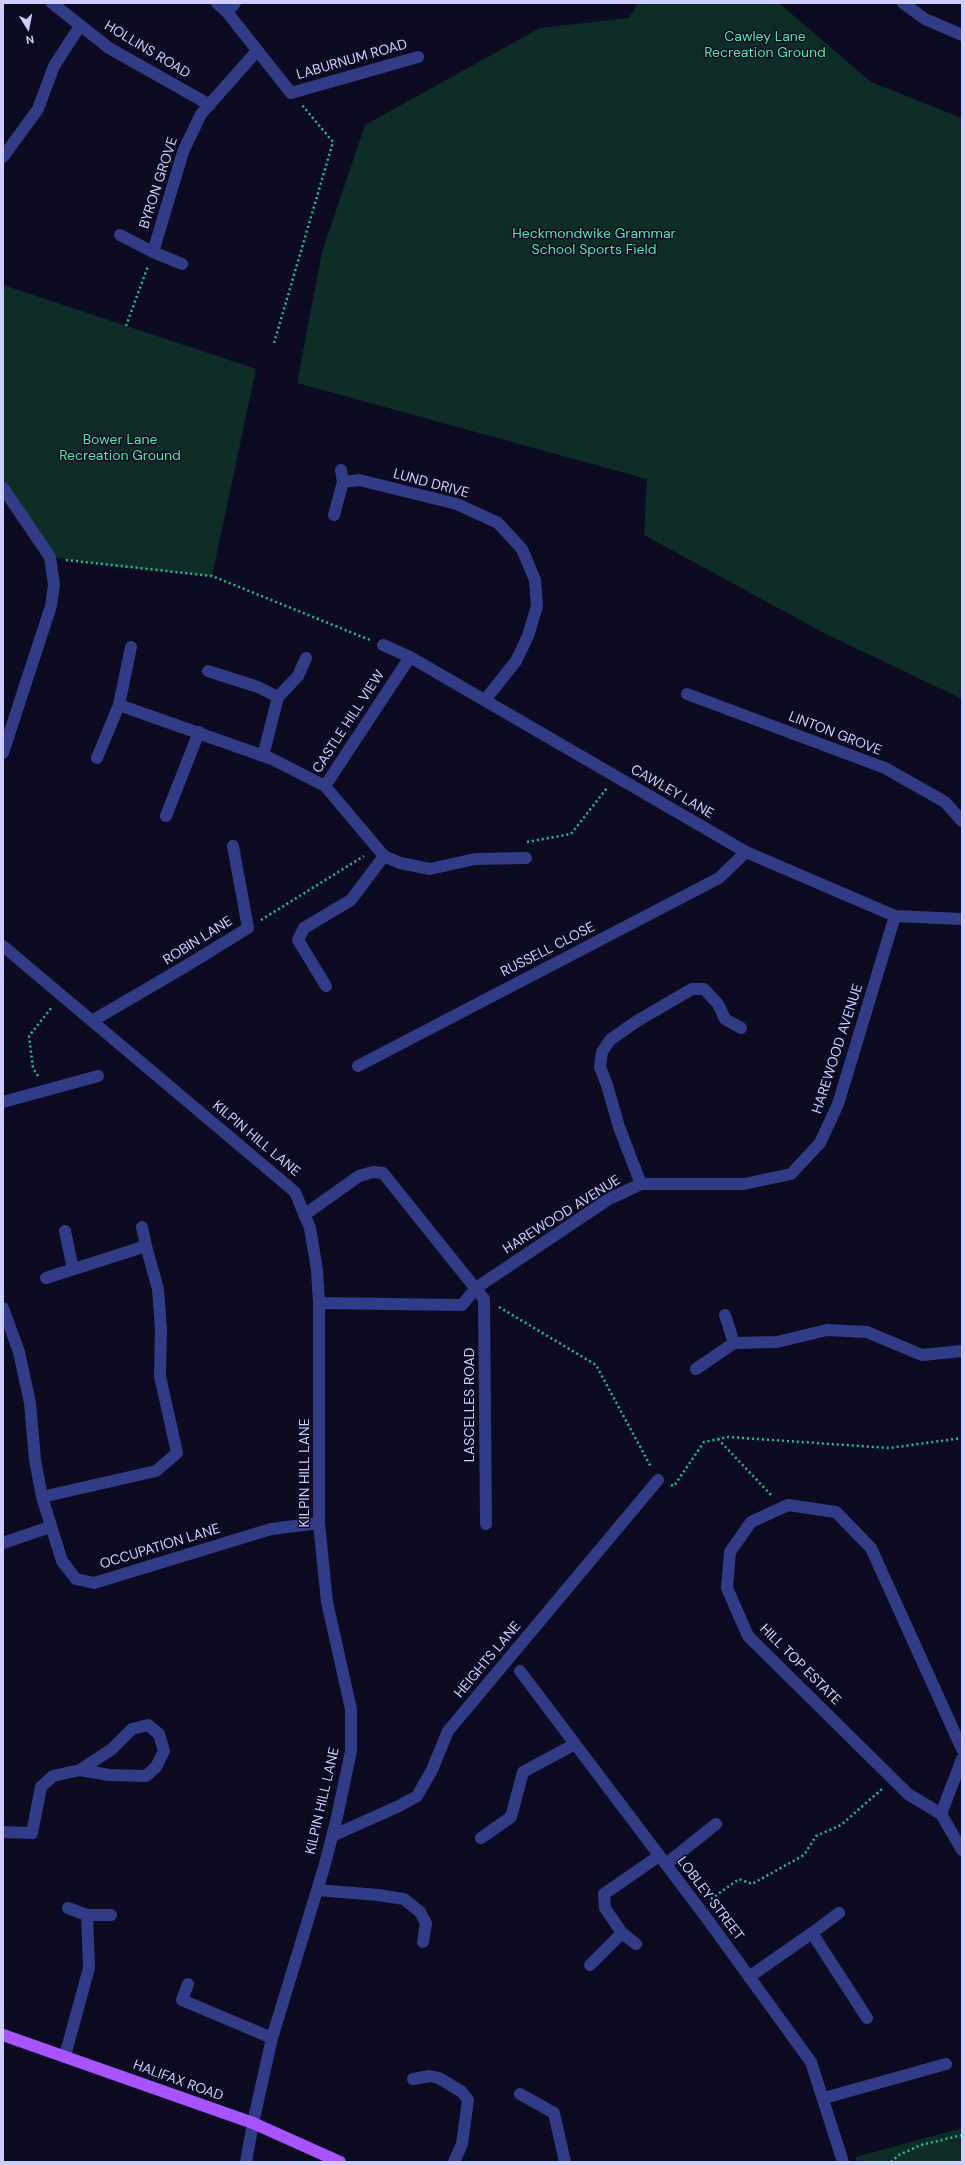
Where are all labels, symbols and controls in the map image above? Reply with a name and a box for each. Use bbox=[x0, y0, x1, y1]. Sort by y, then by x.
north arrow bbox=[8, 8, 48, 48]
street label: HOLLINS ROAD bbox=[101, 18, 193, 82]
park label: Cawley Lane Recreation Ground bbox=[704, 29, 826, 62]
text: N bbox=[25, 32, 35, 47]
street label: LABURNUM ROAD bbox=[295, 36, 409, 84]
street label: BYRON GROVE bbox=[136, 135, 182, 231]
park label: Heckmondwike Grammar School Sports Field bbox=[512, 226, 676, 258]
park label: Bower Lane Recreation Ground bbox=[59, 432, 181, 464]
street label: LUND DRIVE bbox=[391, 466, 471, 502]
street label: CASTLE HILL VIEW bbox=[309, 667, 389, 777]
street label: LINTON GROVE bbox=[786, 708, 884, 760]
street label: CAWLEY LANE bbox=[628, 761, 716, 823]
street label: ROBIN LANE bbox=[160, 913, 236, 969]
street label: RUSSELL CLOSE bbox=[498, 919, 598, 981]
street label: HAREWOOD AVENUE bbox=[809, 982, 867, 1116]
street label: KILPIN HILL LANE bbox=[209, 1097, 303, 1181]
street label: HAREWOOD AVENUE bbox=[500, 1172, 624, 1258]
street label: LASCELLES ROAD bbox=[462, 1348, 478, 1462]
street label: KILPIN HILL LANE bbox=[297, 1418, 313, 1528]
street label: OCCUPATION LANE bbox=[98, 1521, 222, 1573]
street label: HEIGHTS LANE bbox=[451, 1618, 525, 1702]
street label: HILL TOP ESTATE bbox=[756, 1621, 844, 1709]
street label: KILPIN HILL LANE bbox=[303, 1746, 343, 1856]
street label: LOBLEY STREET bbox=[673, 1854, 747, 1944]
street label: HALIFAX ROAD bbox=[131, 2057, 225, 2105]

